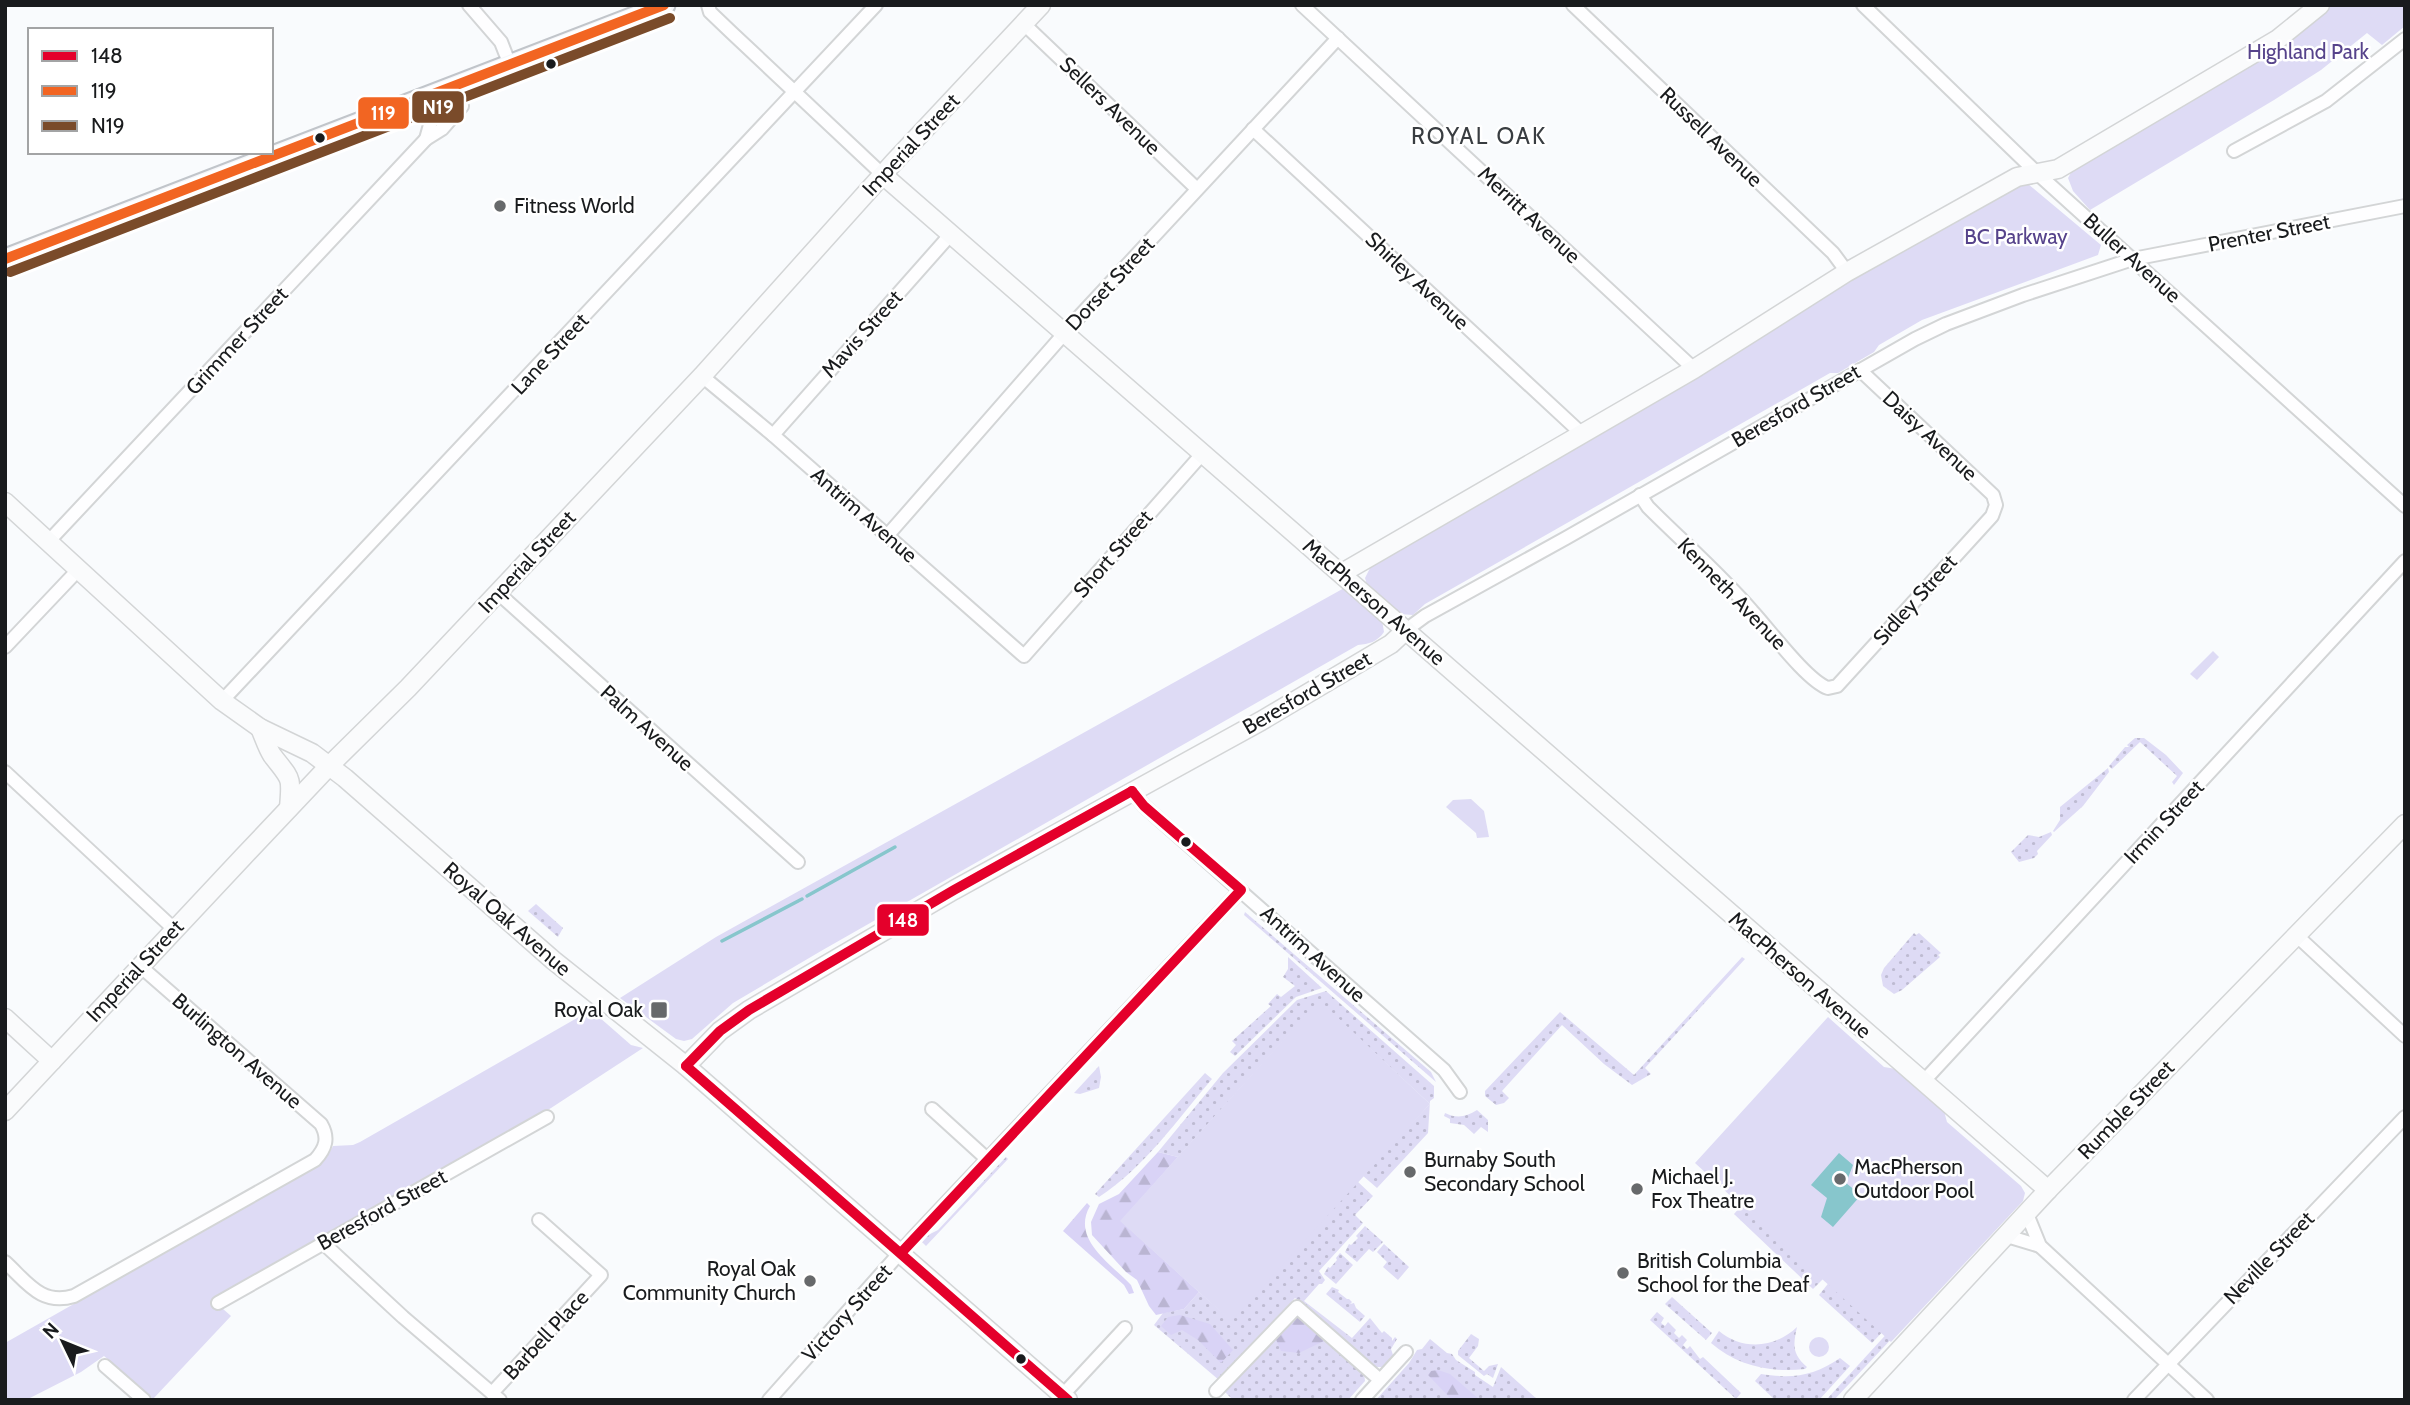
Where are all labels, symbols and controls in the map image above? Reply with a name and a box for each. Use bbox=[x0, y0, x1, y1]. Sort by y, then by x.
legend bbox=[28, 28, 273, 154]
park label: Highland Park bbox=[2247, 39, 2370, 64]
text: 148 bbox=[91, 43, 123, 68]
street label: Sellers Avenue bbox=[1055, 51, 1166, 160]
unlabelled marker bbox=[544, 57, 558, 71]
text: 119 bbox=[91, 78, 117, 103]
street label: Russell Avenue bbox=[1655, 82, 1768, 192]
street label: Imperial Street bbox=[857, 88, 964, 201]
line badge: N19 bbox=[411, 90, 465, 124]
line badge: 119 bbox=[357, 96, 410, 130]
text: N19 bbox=[422, 96, 454, 119]
text: 119 bbox=[371, 102, 395, 125]
text: N19 bbox=[91, 113, 125, 138]
district label: ROYAL OAK bbox=[1411, 122, 1547, 150]
unlabelled marker bbox=[313, 131, 327, 145]
street label: Merritt Avenue bbox=[1473, 161, 1586, 269]
place label: Fitness World bbox=[514, 193, 635, 218]
marker: Fitness World bbox=[492, 198, 508, 214]
street label: Buller Avenue bbox=[2079, 208, 2186, 308]
street label: Prenter Street bbox=[2206, 208, 2332, 257]
park label: BC Parkway bbox=[1964, 224, 2068, 249]
street label: Shirley Avenue bbox=[1361, 226, 1474, 335]
street label: Dorset Street bbox=[1060, 232, 1159, 336]
street label: Grimmer Street bbox=[180, 282, 293, 400]
street label: Mavis Street bbox=[816, 285, 907, 382]
street label: Lane Street bbox=[506, 308, 593, 399]
street label: Beresford Street bbox=[1727, 359, 1864, 452]
street label: Daisy Avenue bbox=[1878, 385, 1983, 486]
street label: Antrim Avenue bbox=[806, 462, 923, 568]
street label: Imperial Street bbox=[473, 505, 580, 618]
street label: Short Street bbox=[1068, 505, 1157, 602]
street label: Kenneth Avenue bbox=[1673, 532, 1792, 655]
street label: MacPherson Avenue bbox=[1298, 533, 1451, 670]
street label: Sidley Street bbox=[1868, 549, 1962, 650]
street label: Beresford Street bbox=[1238, 646, 1375, 739]
street label: Palm Avenue bbox=[596, 679, 699, 776]
street label: Irmin Street bbox=[2119, 775, 2209, 869]
unlabelled marker bbox=[1179, 835, 1193, 849]
street label: Royal Oak Avenue bbox=[439, 857, 576, 981]
street label: Antrim Avenue bbox=[1256, 900, 1371, 1007]
line badge: 148 bbox=[876, 903, 930, 937]
street label: MacPherson Avenue bbox=[1724, 906, 1877, 1043]
text: 148 bbox=[888, 909, 918, 932]
street label: Imperial Street bbox=[81, 914, 188, 1027]
street label: Burlington Avenue bbox=[168, 988, 307, 1114]
place label: Royal Oak bbox=[554, 997, 644, 1022]
marker: Royal Oak bbox=[649, 1000, 669, 1020]
street label: Rumble Street bbox=[2072, 1055, 2179, 1164]
place label: Burnaby South Secondary School bbox=[1424, 1147, 1585, 1196]
place label: MacPherson Outdoor Pool bbox=[1854, 1154, 1974, 1203]
street label: Beresford Street bbox=[313, 1164, 451, 1255]
marker: Burnaby South Secondary School bbox=[1402, 1164, 1418, 1180]
place label: Michael J. Fox Theatre bbox=[1651, 1164, 1754, 1213]
marker: MacPherson Outdoor Pool bbox=[1832, 1171, 1848, 1187]
marker: Michael J. Fox Theatre bbox=[1629, 1181, 1645, 1197]
street label: Neville Street bbox=[2218, 1206, 2319, 1309]
place label: British Columbia School for the Deaf bbox=[1637, 1248, 1809, 1297]
place label: Royal Oak Community Church bbox=[623, 1256, 797, 1305]
street label: Victory Street bbox=[796, 1259, 897, 1366]
marker: British Columbia School for the Deaf bbox=[1615, 1265, 1631, 1281]
marker: Royal Oak Community Church bbox=[802, 1273, 818, 1289]
street label: Barbell Place bbox=[498, 1284, 594, 1385]
north arrow bbox=[28, 1307, 98, 1377]
text: N bbox=[38, 1318, 64, 1344]
unlabelled marker bbox=[1014, 1352, 1028, 1366]

